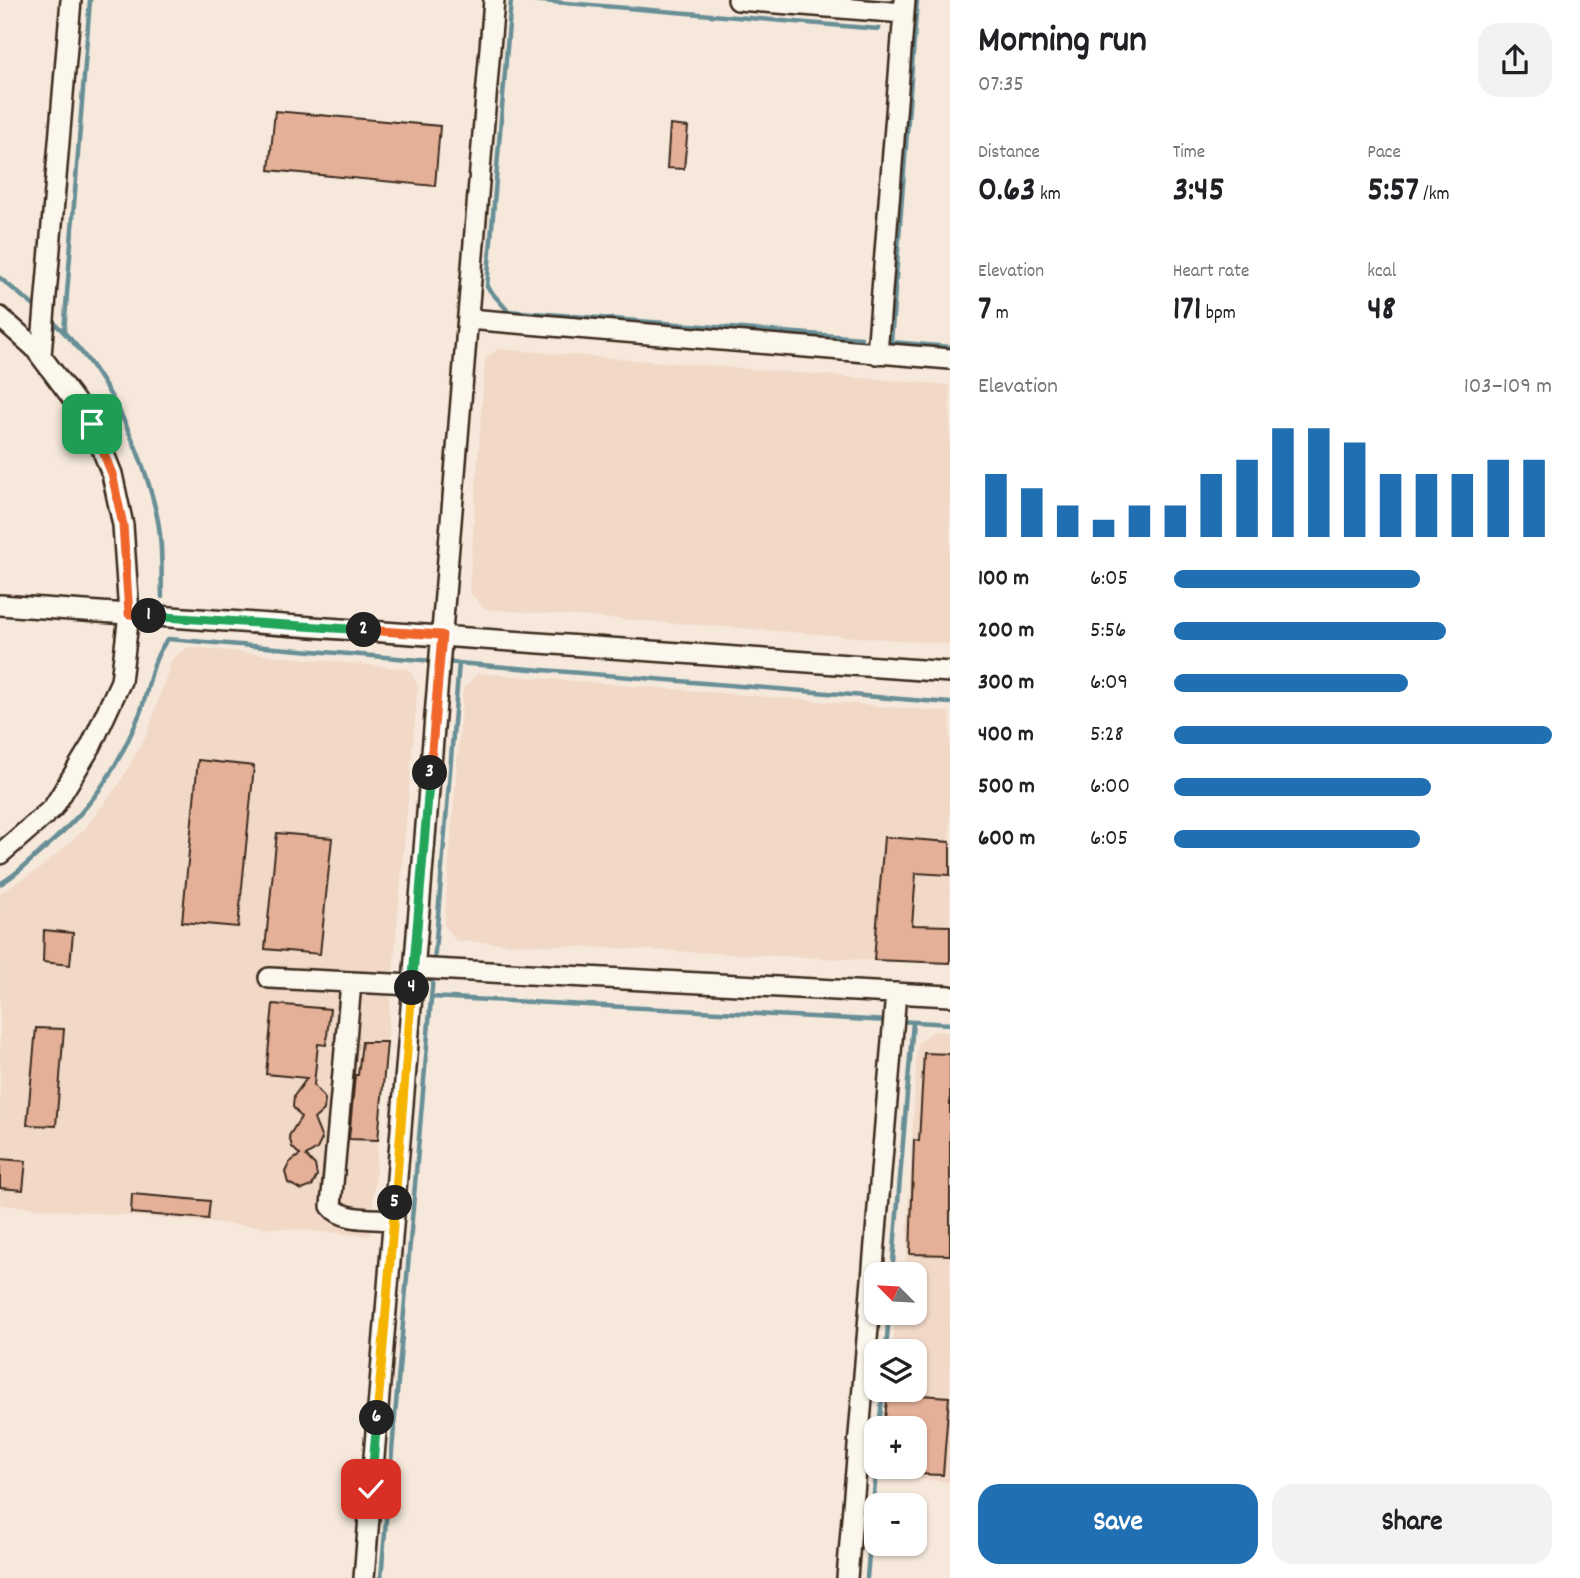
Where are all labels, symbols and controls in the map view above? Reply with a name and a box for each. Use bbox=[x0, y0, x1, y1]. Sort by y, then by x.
text: Morning run bbox=[978, 15, 1147, 70]
button: share bbox=[1478, 23, 1552, 97]
text: 07:35 bbox=[978, 69, 1024, 102]
text: Distance bbox=[978, 140, 1040, 167]
text: Time bbox=[1173, 140, 1205, 167]
text: Pace bbox=[1367, 140, 1401, 167]
text: 0.63 bbox=[978, 167, 1036, 217]
text: 3:45 bbox=[1173, 167, 1225, 217]
text: 5:57 bbox=[1367, 167, 1419, 217]
text: km bbox=[1036, 182, 1061, 209]
text: /km bbox=[1419, 182, 1450, 209]
text: Elevation bbox=[978, 259, 1044, 286]
text: Heart rate bbox=[1173, 259, 1249, 286]
text: kcal bbox=[1367, 259, 1396, 286]
text: 7 bbox=[978, 286, 991, 336]
text: 171 bbox=[1173, 286, 1201, 336]
text: 48 bbox=[1367, 286, 1396, 336]
text: m bbox=[991, 301, 1009, 328]
text: bpm bbox=[1201, 301, 1236, 328]
text: Elevation bbox=[978, 371, 1058, 404]
text: 103–109 m bbox=[1464, 371, 1552, 404]
pin bbox=[62, 394, 122, 454]
icon: arrive bbox=[73, 405, 111, 443]
text: 100 m bbox=[978, 563, 1029, 596]
text: 6:05 bbox=[1090, 563, 1128, 596]
pin: 1 bbox=[132, 598, 166, 634]
text: 1 bbox=[146, 602, 151, 629]
pin: 2 bbox=[346, 612, 382, 648]
text: 200 m bbox=[978, 615, 1034, 648]
text: 5:56 bbox=[1090, 615, 1126, 648]
text: 2 bbox=[359, 616, 368, 643]
text: 300 m bbox=[978, 667, 1034, 700]
text: 6:09 bbox=[1090, 667, 1128, 700]
text: 400 m bbox=[978, 719, 1034, 752]
text: 5:28 bbox=[1090, 719, 1124, 752]
pin: 3 bbox=[412, 756, 448, 790]
text: 3 bbox=[425, 759, 434, 786]
text: 500 m bbox=[978, 771, 1035, 804]
text: 6:00 bbox=[1090, 771, 1130, 804]
text: 600 m bbox=[978, 823, 1035, 856]
text: 6:05 bbox=[1090, 823, 1128, 856]
pin: 4 bbox=[394, 970, 430, 1006]
text: 4 bbox=[408, 974, 415, 1001]
pin: 5 bbox=[378, 1186, 412, 1220]
text: 5 bbox=[390, 1189, 399, 1216]
north arrow bbox=[864, 1262, 928, 1325]
map controls bbox=[864, 1262, 927, 1556]
button: layers bbox=[864, 1339, 927, 1402]
pin: 6 bbox=[360, 1400, 394, 1436]
text: 6 bbox=[372, 1404, 381, 1431]
button: + bbox=[864, 1416, 927, 1479]
pin bbox=[341, 1459, 401, 1519]
icon: check bbox=[352, 1470, 390, 1508]
button: Save bbox=[978, 1484, 1258, 1564]
button: Share bbox=[1272, 1484, 1552, 1564]
button: − bbox=[864, 1493, 927, 1556]

